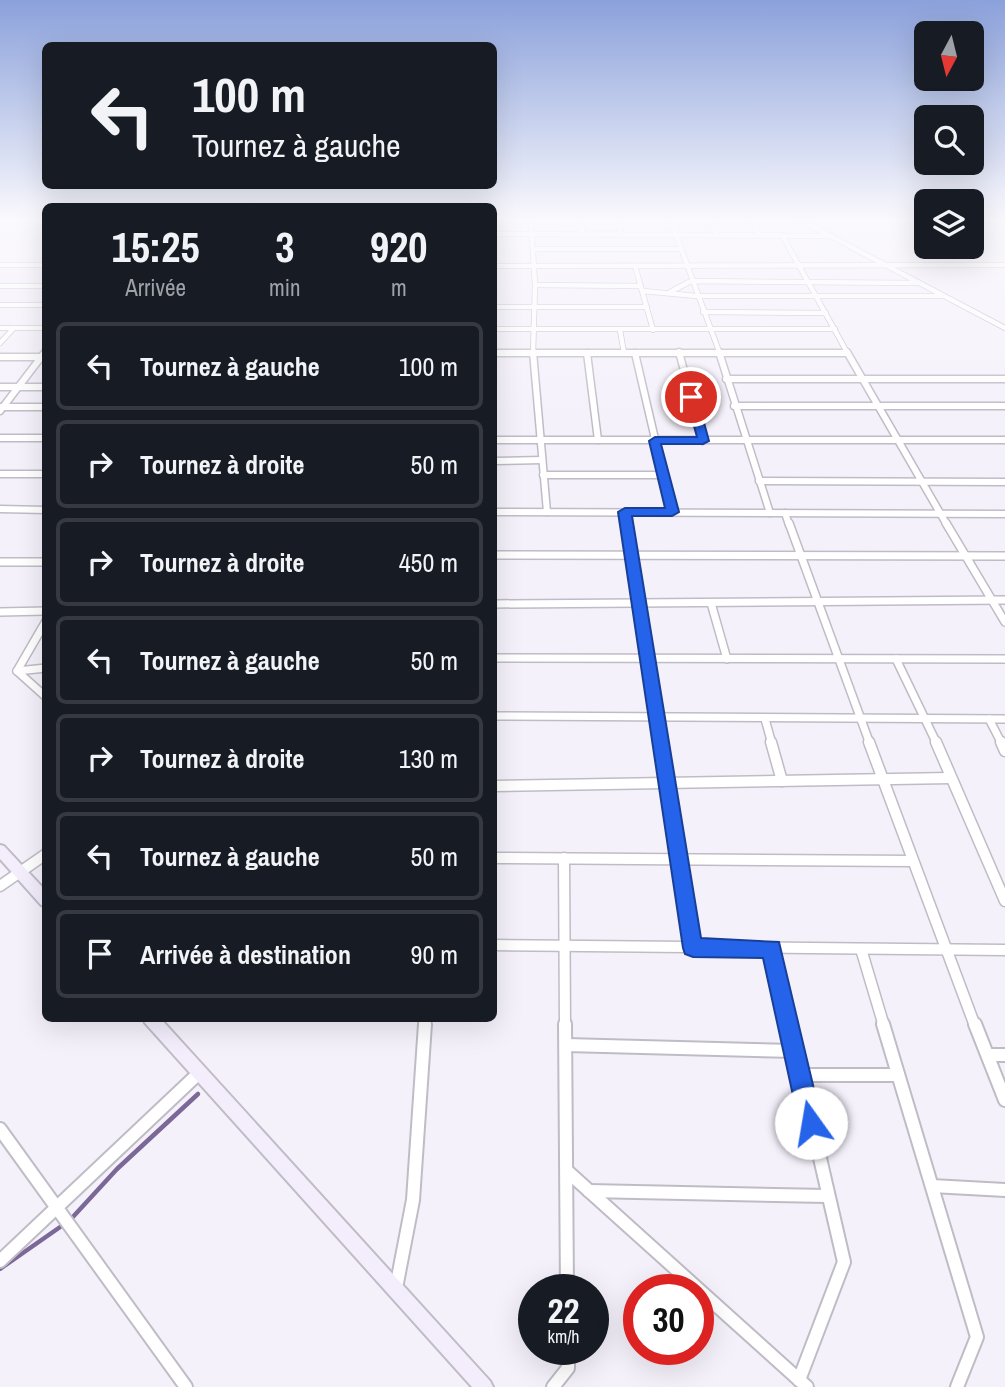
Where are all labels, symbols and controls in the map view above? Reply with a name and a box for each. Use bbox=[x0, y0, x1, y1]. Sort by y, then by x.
north arrow bbox=[914, 21, 984, 91]
map controls bbox=[914, 21, 984, 259]
text: 100 m bbox=[192, 61, 306, 127]
icon: left bbox=[77, 70, 168, 161]
button: search bbox=[914, 105, 984, 175]
text: Tournez à gauche bbox=[192, 124, 401, 167]
button: layers bbox=[914, 189, 984, 259]
text: 15:25 bbox=[112, 219, 200, 275]
text: 3 bbox=[275, 219, 294, 275]
text: 920 bbox=[370, 219, 428, 275]
text: Arrivée bbox=[125, 272, 186, 303]
text: min bbox=[269, 272, 301, 303]
text: m bbox=[391, 272, 407, 303]
icon: left bbox=[81, 347, 119, 385]
text: Tournez à gauche bbox=[140, 349, 320, 384]
text: 100 m bbox=[399, 349, 458, 384]
pin bbox=[661, 367, 721, 427]
icon: arrive bbox=[672, 378, 710, 416]
icon: right bbox=[81, 445, 119, 483]
text: Tournez à droite bbox=[140, 447, 304, 482]
text: 50 m bbox=[411, 447, 458, 482]
icon: right bbox=[81, 543, 119, 581]
text: Tournez à droite bbox=[140, 545, 304, 580]
text: 450 m bbox=[399, 545, 458, 580]
icon: left bbox=[81, 641, 119, 679]
text: Tournez à gauche bbox=[140, 643, 320, 678]
text: 50 m bbox=[411, 643, 458, 678]
icon: right bbox=[81, 739, 119, 777]
text: Tournez à droite bbox=[140, 741, 304, 776]
text: 130 m bbox=[399, 741, 458, 776]
icon: left bbox=[81, 837, 119, 875]
text: Tournez à gauche bbox=[140, 839, 320, 874]
text: 50 m bbox=[411, 839, 458, 874]
icon: arrive bbox=[81, 935, 119, 973]
text: Arrivée à destination bbox=[140, 937, 351, 972]
text: 90 m bbox=[411, 937, 458, 972]
position arrow bbox=[774, 1086, 848, 1160]
speed limit sign: 30 bbox=[623, 1274, 714, 1365]
text: 22 bbox=[548, 1287, 579, 1334]
text: km/h bbox=[548, 1324, 580, 1349]

